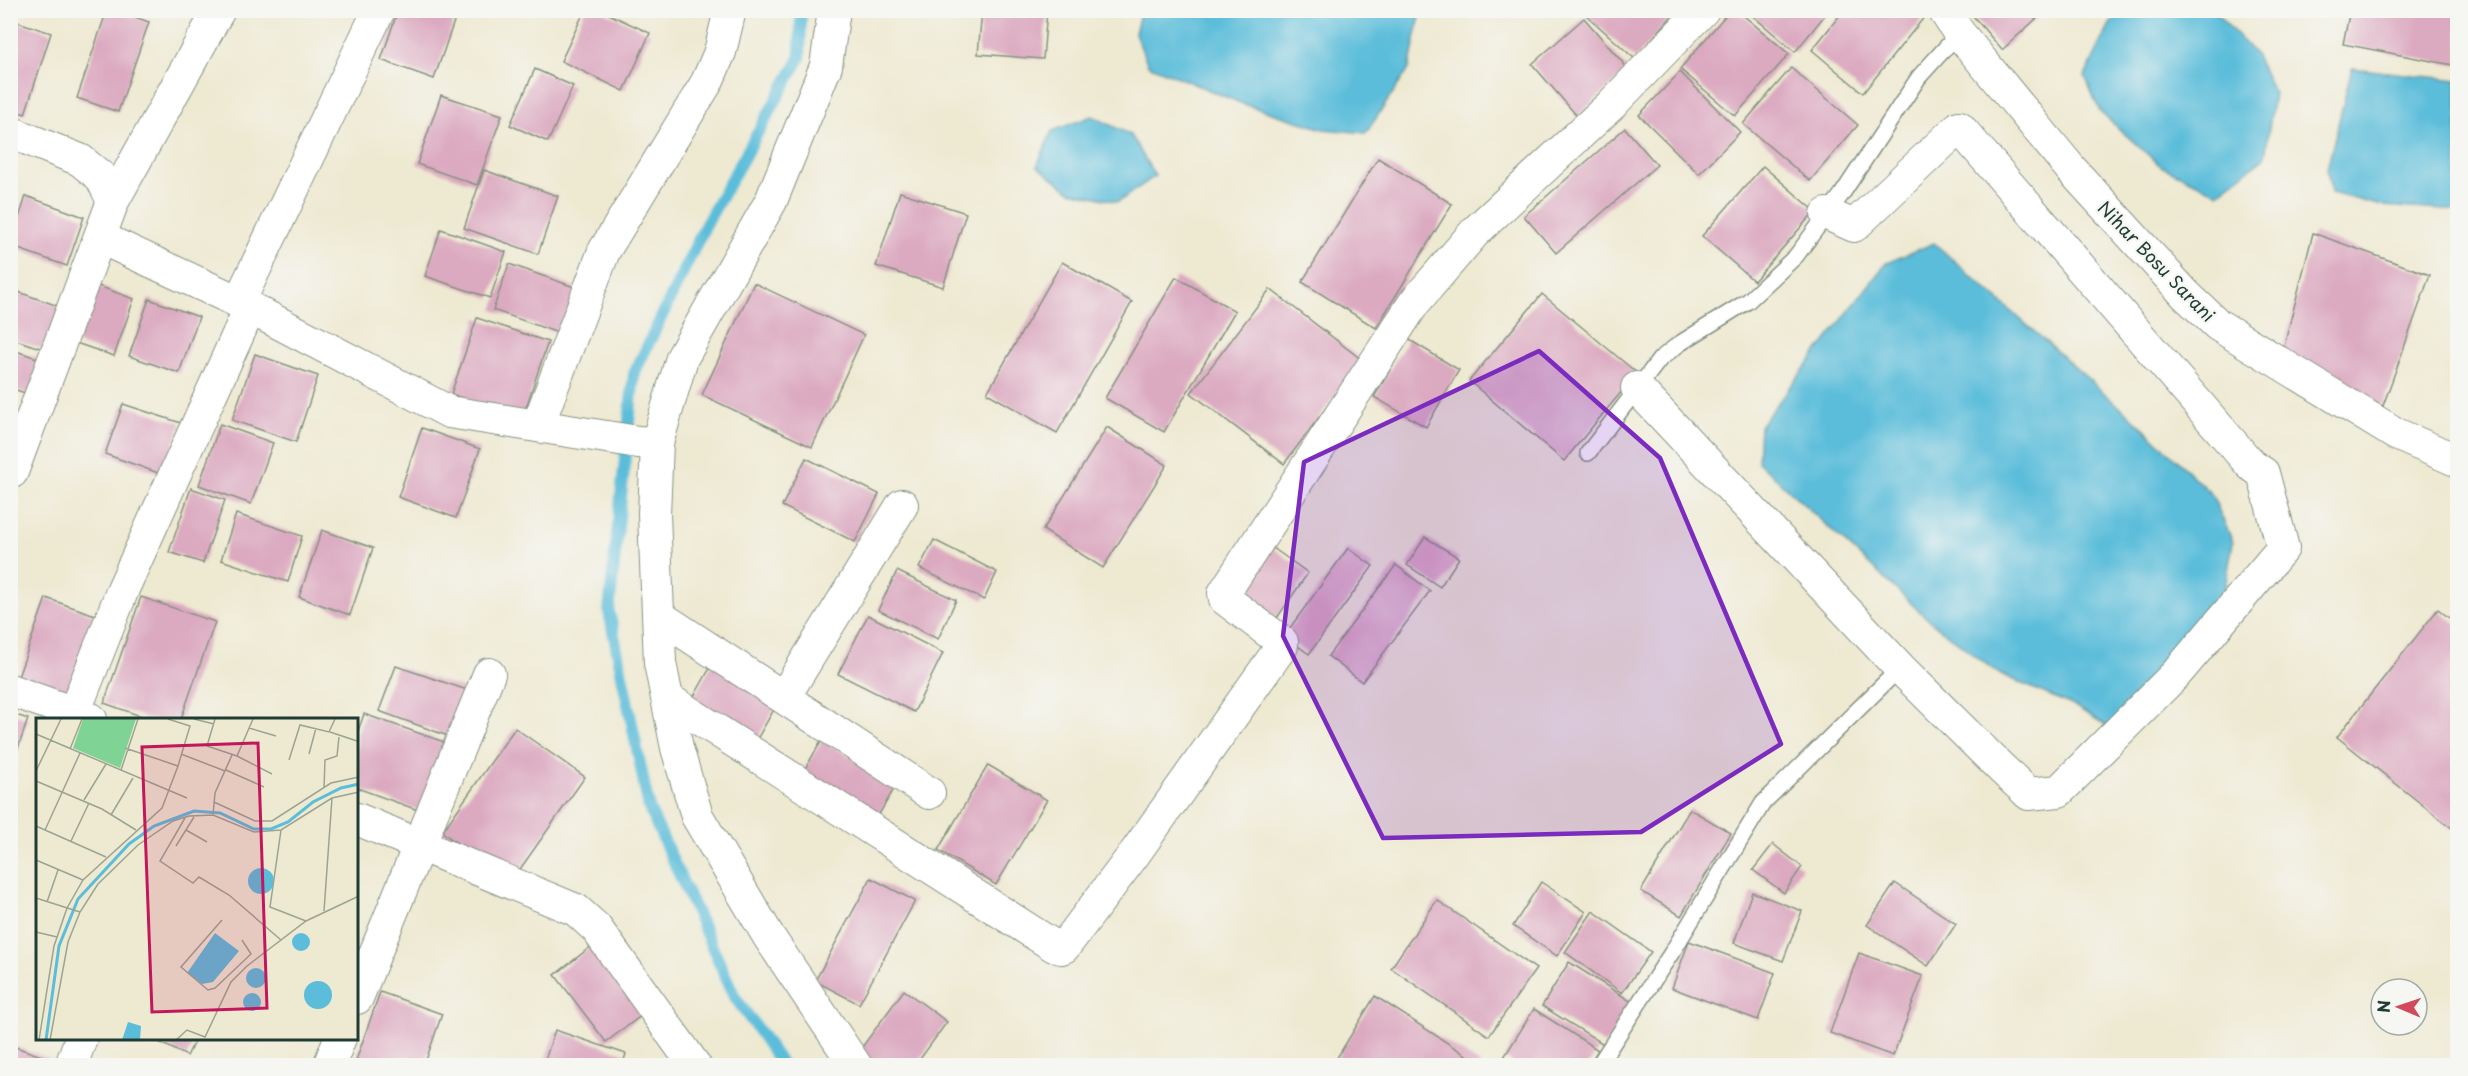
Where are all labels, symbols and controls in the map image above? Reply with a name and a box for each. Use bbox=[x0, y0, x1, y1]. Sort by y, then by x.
street label: Nihar Bosu Sarani bbox=[2092, 194, 2222, 328]
inset map bbox=[36, 718, 358, 1040]
north arrow bbox=[2369, 977, 2429, 1037]
text: N bbox=[2371, 1000, 2395, 1013]

